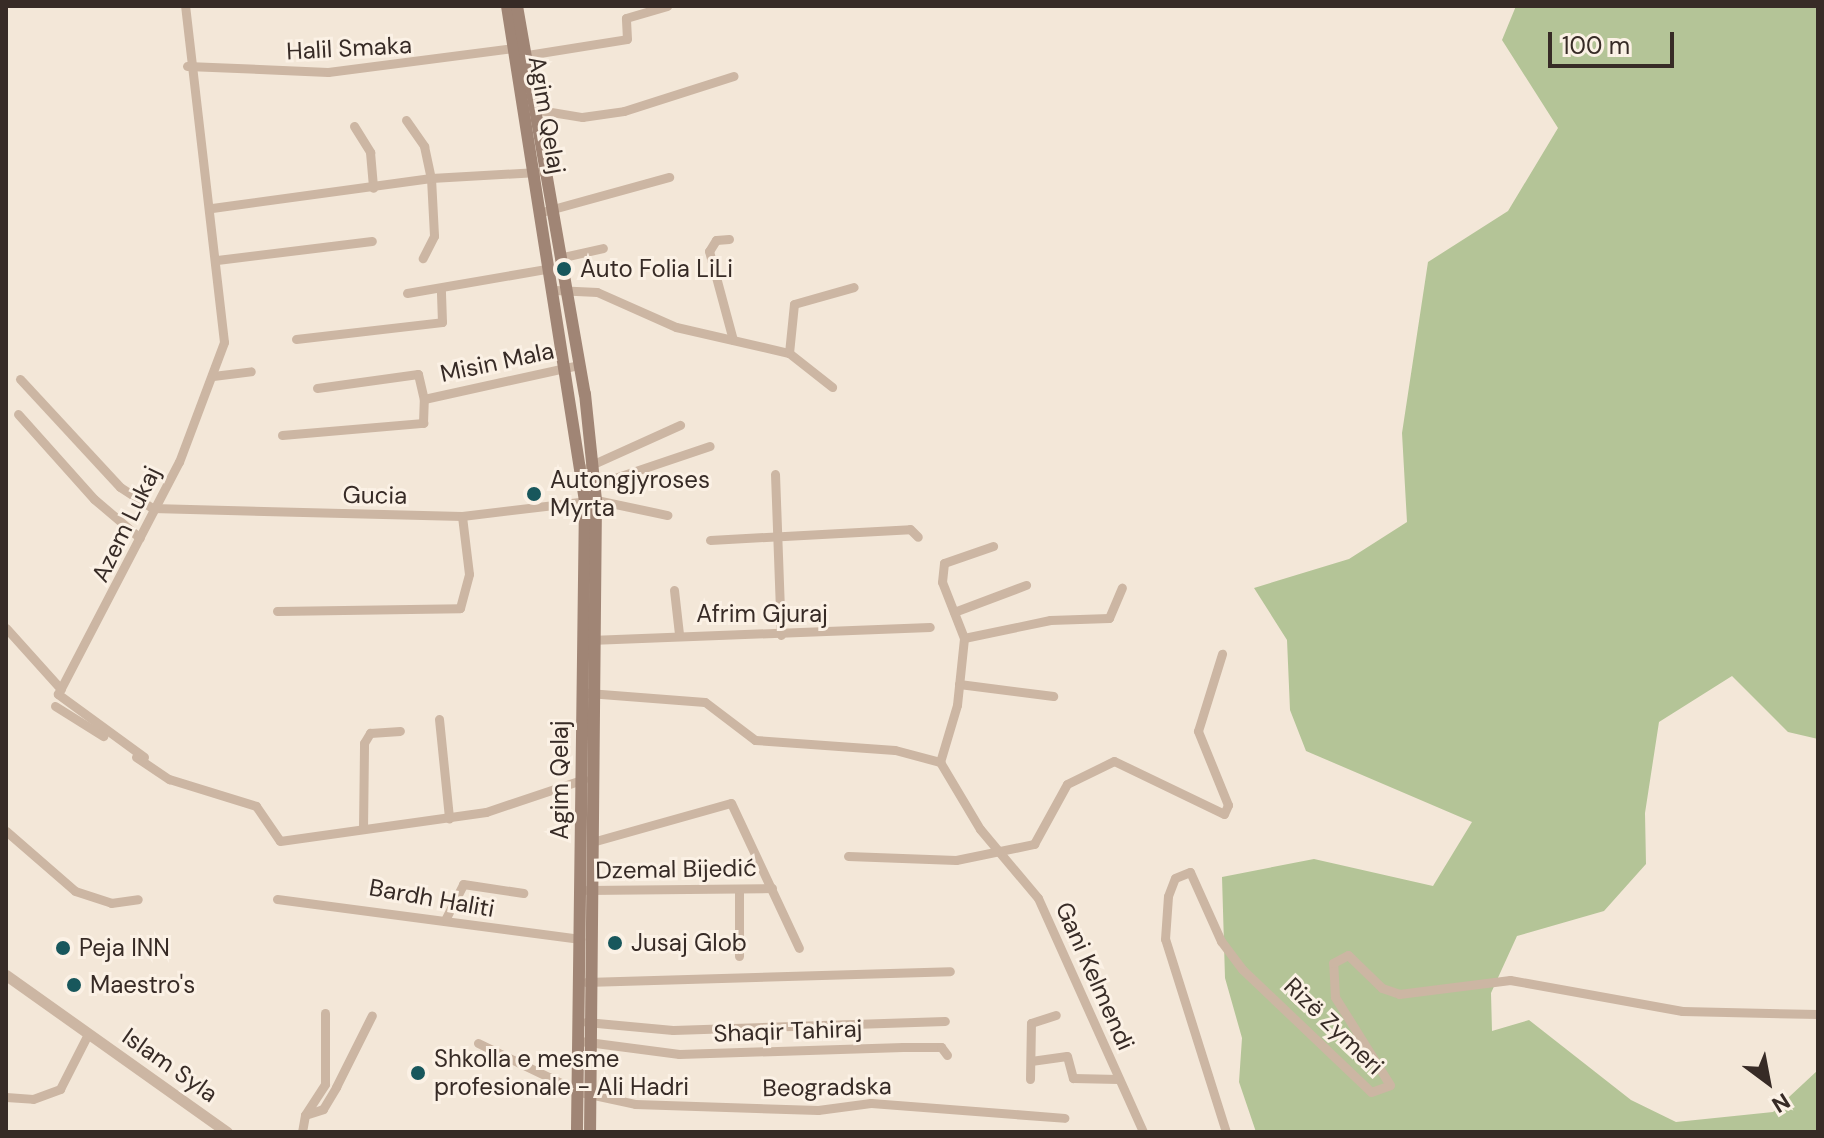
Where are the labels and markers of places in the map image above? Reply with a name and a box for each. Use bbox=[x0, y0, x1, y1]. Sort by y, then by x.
place label: Auto Folia LiLi bbox=[580, 255, 733, 283]
marker: Auto Folia LiLi bbox=[555, 260, 573, 278]
place label: Autongjyroses Myrta bbox=[550, 466, 710, 522]
marker: Autongjyroses Myrta bbox=[525, 485, 543, 503]
place label: Jusaj Glob bbox=[631, 929, 747, 957]
place label: Peja INN bbox=[79, 934, 170, 962]
marker: Jusaj Glob bbox=[606, 934, 624, 952]
marker: Peja INN bbox=[54, 939, 72, 957]
place label: Maestro's bbox=[90, 971, 195, 999]
marker: Maestro's bbox=[65, 976, 83, 994]
place label: Shkolla e mesme profesionale - Ali Hadri bbox=[434, 1045, 689, 1101]
marker: Shkolla e mesme profesionale - Ali Hadri bbox=[409, 1064, 427, 1082]

